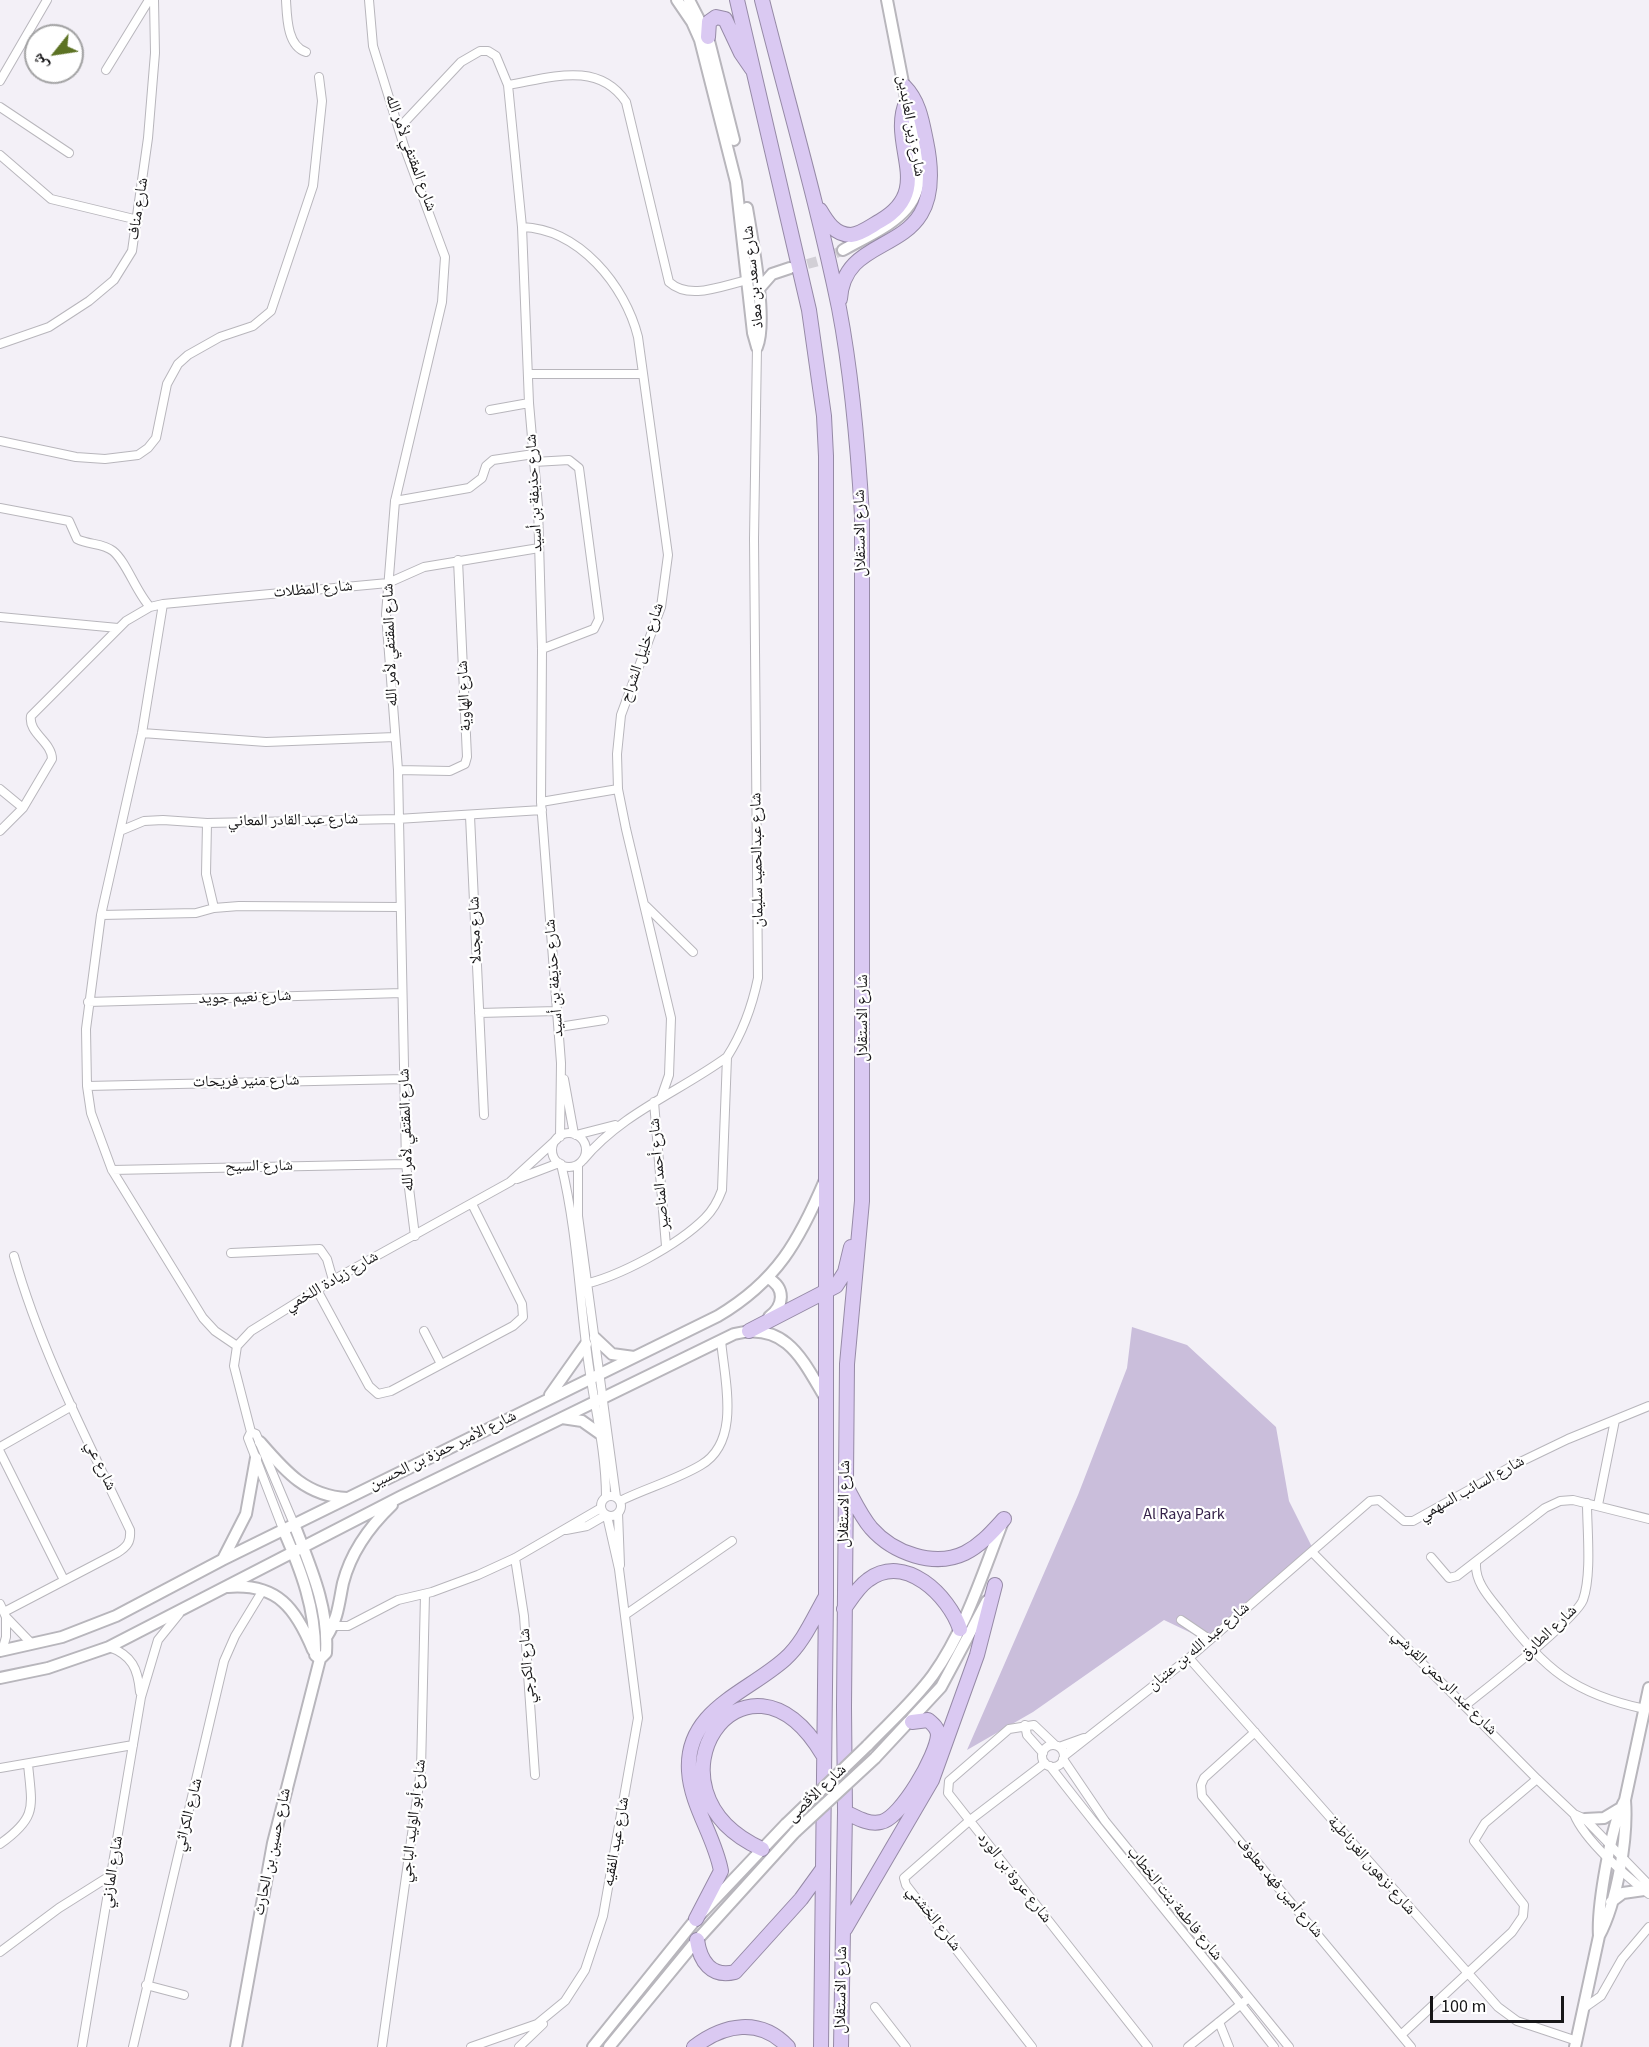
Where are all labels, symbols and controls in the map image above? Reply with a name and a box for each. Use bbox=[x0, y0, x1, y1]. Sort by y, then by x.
north arrow bbox=[24, 24, 84, 84]
text: ش bbox=[26, 49, 54, 75]
street label: شارع زين العابدين bbox=[892, 74, 928, 178]
street label: شارع المقتفي لأمر الله bbox=[380, 92, 440, 214]
street label: شارع مناف bbox=[125, 176, 153, 242]
street label: شارع سعد بن معاذ bbox=[739, 225, 769, 329]
street label: شارع حذيفة بن أسيد bbox=[522, 434, 548, 552]
street label: شارع الاستقلال bbox=[851, 489, 871, 577]
street label: شارع المظلات bbox=[273, 577, 353, 603]
street label: شارع المقتفي لأمر الله bbox=[379, 583, 403, 707]
street label: شارع خليل الشراح bbox=[617, 601, 669, 705]
street label: شارع الهاوية bbox=[454, 660, 476, 732]
street label: شارع عبدالحميد سليمان bbox=[747, 792, 769, 928]
street label: شارع عبد القادر المعاني bbox=[228, 810, 358, 832]
street label: شارع مجدلا bbox=[465, 896, 487, 964]
street label: شارع حذيفة بن أسيد bbox=[541, 918, 569, 1038]
street label: شارع الاستقلال bbox=[853, 974, 873, 1062]
street label: شارع نعيم جويد bbox=[198, 987, 292, 1009]
street label: شارع المقتفي لأمر الله bbox=[395, 1068, 419, 1192]
street label: شارع منير فريحات bbox=[192, 1071, 300, 1093]
street label: شارع أحمد المناصير bbox=[646, 1117, 674, 1231]
street label: شارع السيح bbox=[225, 1157, 293, 1177]
street label: شارع زيادة اللخمي bbox=[282, 1247, 382, 1317]
street label: شارع الأمير حمزة بن الحسين bbox=[366, 1407, 520, 1495]
street label: شارع عي bbox=[80, 1438, 120, 1494]
street label: شارع السائب السهمي bbox=[1416, 1452, 1528, 1526]
street label: شارع الاستقلال bbox=[835, 1460, 855, 1548]
park label: Al Raya Park bbox=[1143, 1505, 1225, 1525]
street label: شارع عبد الله بن عتبان bbox=[1144, 1599, 1254, 1695]
street label: شارع الطارق bbox=[1516, 1602, 1582, 1664]
street label: شارع عبد الرحمن القرشي bbox=[1387, 1626, 1501, 1740]
street label: شارع الكرجي bbox=[516, 1628, 540, 1704]
street label: شارع أبو الوليد الباجي bbox=[397, 1758, 431, 1884]
street label: شارع الأقصى bbox=[783, 1761, 851, 1827]
street label: شارع الكراثي bbox=[171, 1776, 207, 1854]
street label: شارع حسين بن الحارث bbox=[250, 1786, 296, 1918]
street label: شارع عيد الفقيه bbox=[600, 1796, 634, 1888]
street label: شارع نزهون الغرناطية bbox=[1323, 1813, 1419, 1919]
street label: شارع عروة بن الورد bbox=[973, 1829, 1055, 1927]
street label: شارع المازني bbox=[98, 1834, 128, 1910]
street label: شارع أمين فهد معلوف bbox=[1231, 1834, 1327, 1942]
street label: شارع فاطمة بنت الخطاب bbox=[1122, 1843, 1226, 1965]
street label: شارع الخشني bbox=[902, 1882, 964, 1956]
street label: شارع الاستقلال bbox=[832, 1946, 852, 2034]
scale bar bbox=[1433, 1984, 1566, 2022]
text: 100 m bbox=[1441, 1994, 1486, 2019]

